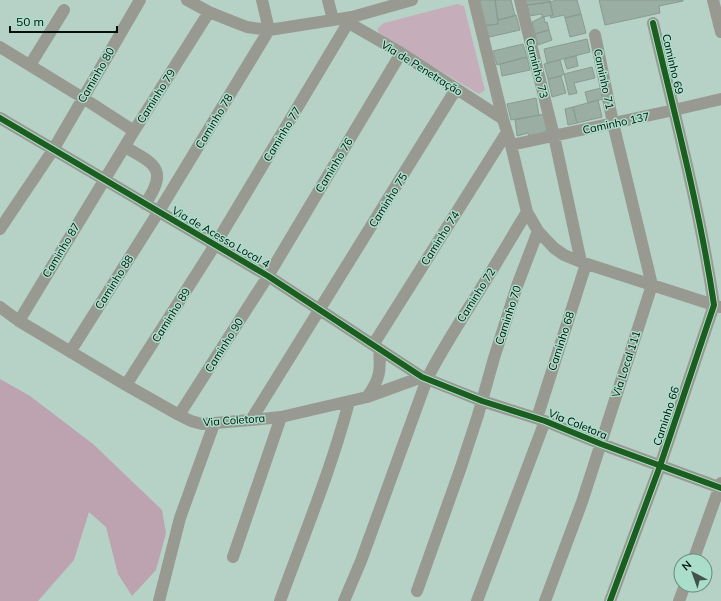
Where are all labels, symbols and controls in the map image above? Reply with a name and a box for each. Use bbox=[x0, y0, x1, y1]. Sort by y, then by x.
scale bar bbox=[10, 8, 117, 34]
text: 50 m bbox=[16, 14, 44, 29]
street label: Caminho 69 bbox=[659, 32, 687, 96]
street label: Caminho 73 bbox=[523, 36, 551, 100]
street label: Via de Penetração bbox=[379, 37, 465, 99]
street label: Caminho 80 bbox=[75, 45, 118, 105]
street label: Caminho 71 bbox=[591, 47, 617, 111]
street label: Caminho 79 bbox=[134, 66, 178, 126]
street label: Caminho 78 bbox=[192, 91, 236, 151]
street label: Caminho 77 bbox=[260, 104, 304, 164]
street label: Caminho 137 bbox=[581, 109, 651, 137]
street label: Caminho 76 bbox=[312, 135, 356, 195]
street label: Caminho 75 bbox=[366, 170, 410, 230]
street label: Via de Acesso Local 4 bbox=[169, 203, 273, 271]
street label: Caminho 74 bbox=[418, 208, 462, 268]
street label: Caminho 87 bbox=[39, 220, 83, 280]
street label: Caminho 88 bbox=[92, 252, 136, 312]
street label: Caminho 72 bbox=[454, 265, 498, 325]
street label: Caminho 70 bbox=[492, 283, 524, 346]
street label: Caminho 89 bbox=[149, 285, 193, 345]
street label: Caminho 68 bbox=[545, 309, 577, 372]
street label: Caminho 90 bbox=[202, 315, 246, 375]
street label: Via Local 111 bbox=[609, 329, 643, 399]
street label: Caminho 66 bbox=[650, 384, 682, 447]
street label: Via Coletora bbox=[546, 406, 610, 442]
street label: Via Coletora bbox=[202, 411, 266, 429]
north arrow bbox=[673, 553, 713, 593]
text: N bbox=[679, 557, 694, 573]

